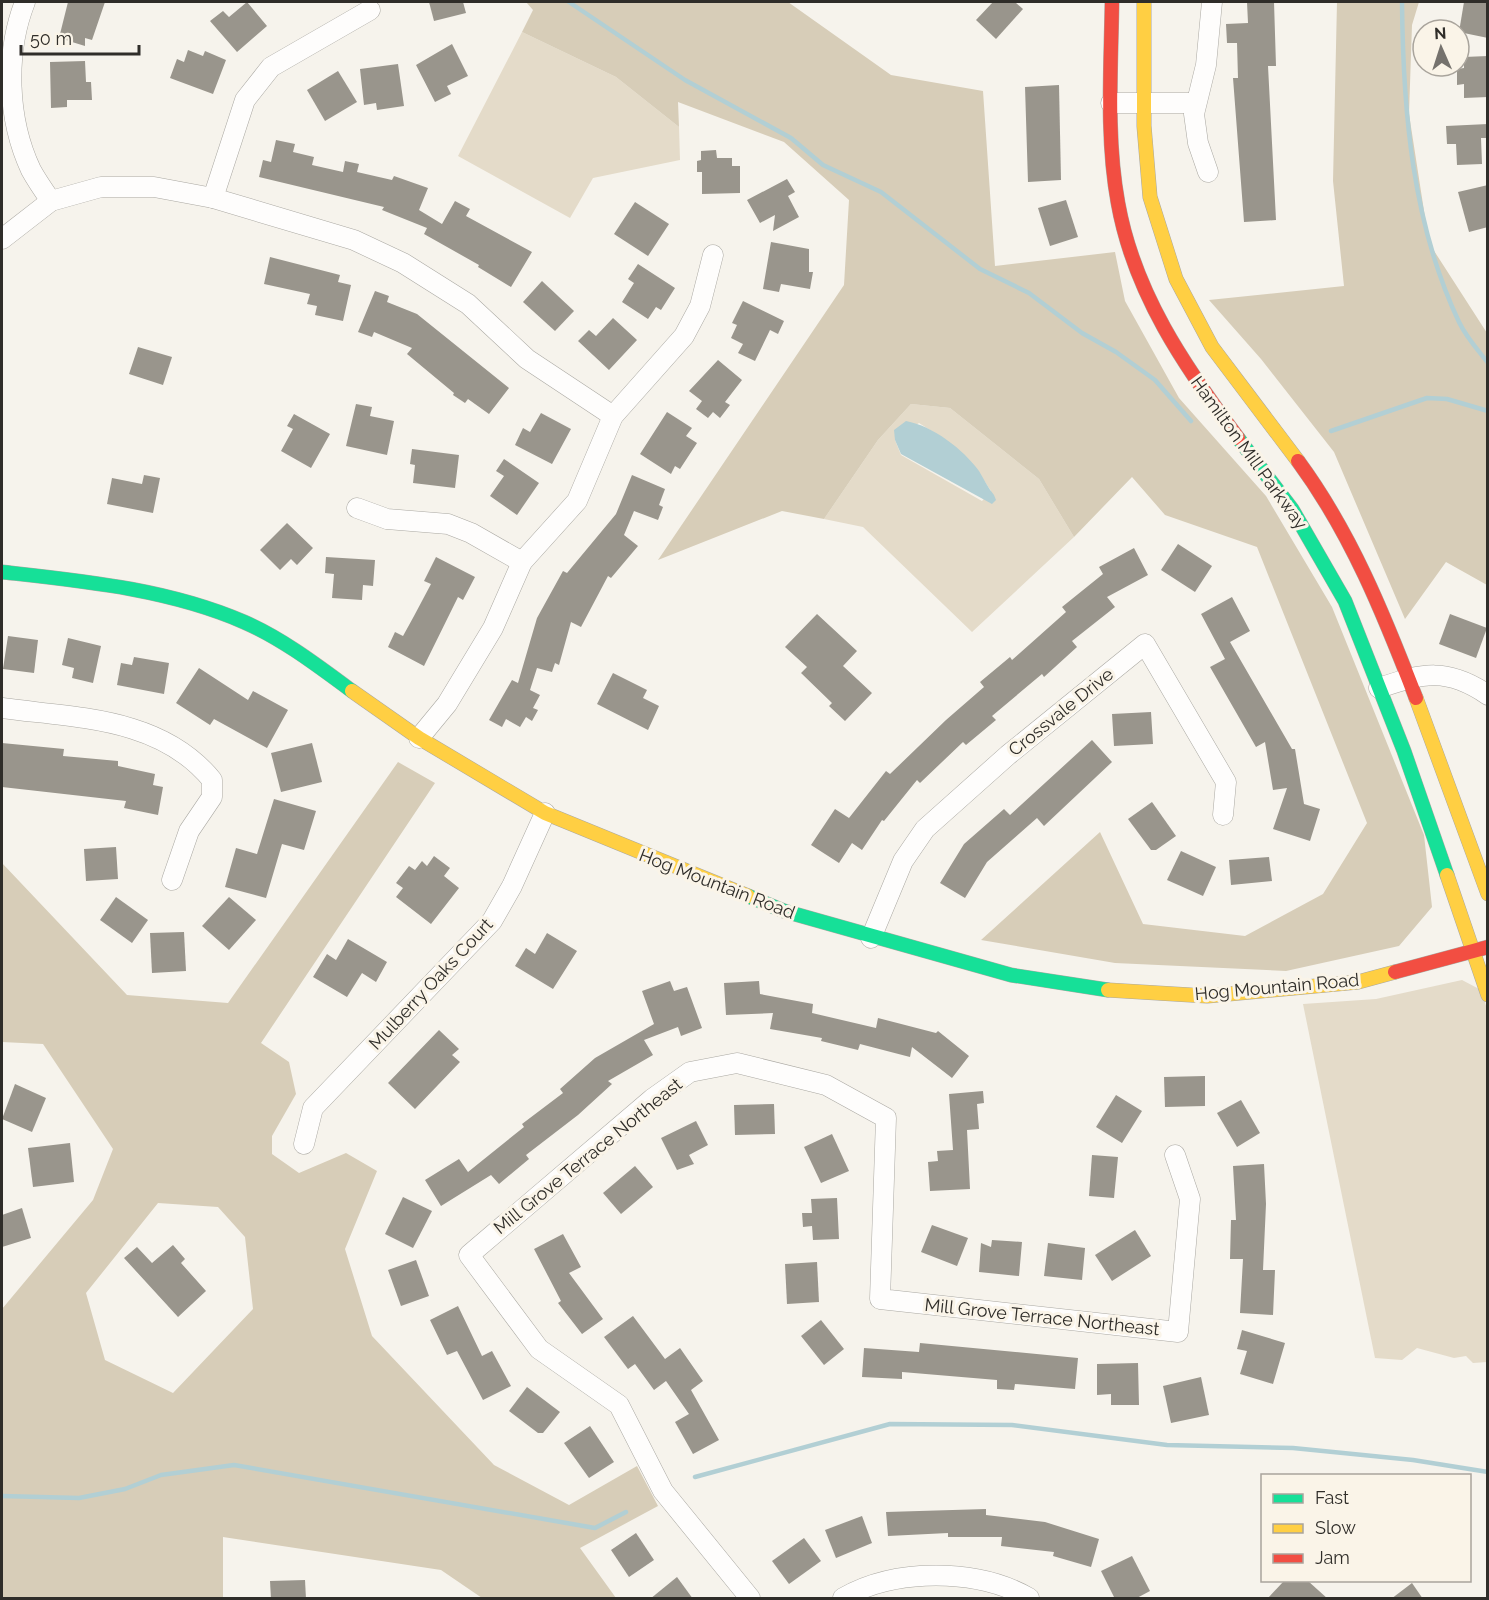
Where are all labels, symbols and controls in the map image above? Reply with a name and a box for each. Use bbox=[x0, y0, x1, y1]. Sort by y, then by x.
scale bar bbox=[21, 18, 140, 56]
north arrow bbox=[1411, 18, 1471, 78]
text: N bbox=[1434, 24, 1447, 43]
text: 50 m bbox=[30, 28, 72, 49]
street label: Hamilton Mill Parkway bbox=[1187, 372, 1312, 534]
street label: Crossvale Drive bbox=[1004, 663, 1118, 760]
street label: Hog Mountain Road bbox=[636, 844, 798, 923]
street label: Mulberry Oaks Court bbox=[364, 914, 497, 1054]
street label: Hog Mountain Road bbox=[1194, 969, 1360, 1004]
street label: Mill Grove Terrace Northeast bbox=[489, 1073, 686, 1238]
street label: Mill Grove Terrace Northeast bbox=[924, 1294, 1161, 1339]
legend bbox=[1261, 1474, 1471, 1582]
text: Fast bbox=[1315, 1487, 1349, 1508]
text: Slow bbox=[1315, 1517, 1356, 1538]
text: Jam bbox=[1315, 1547, 1350, 1568]

